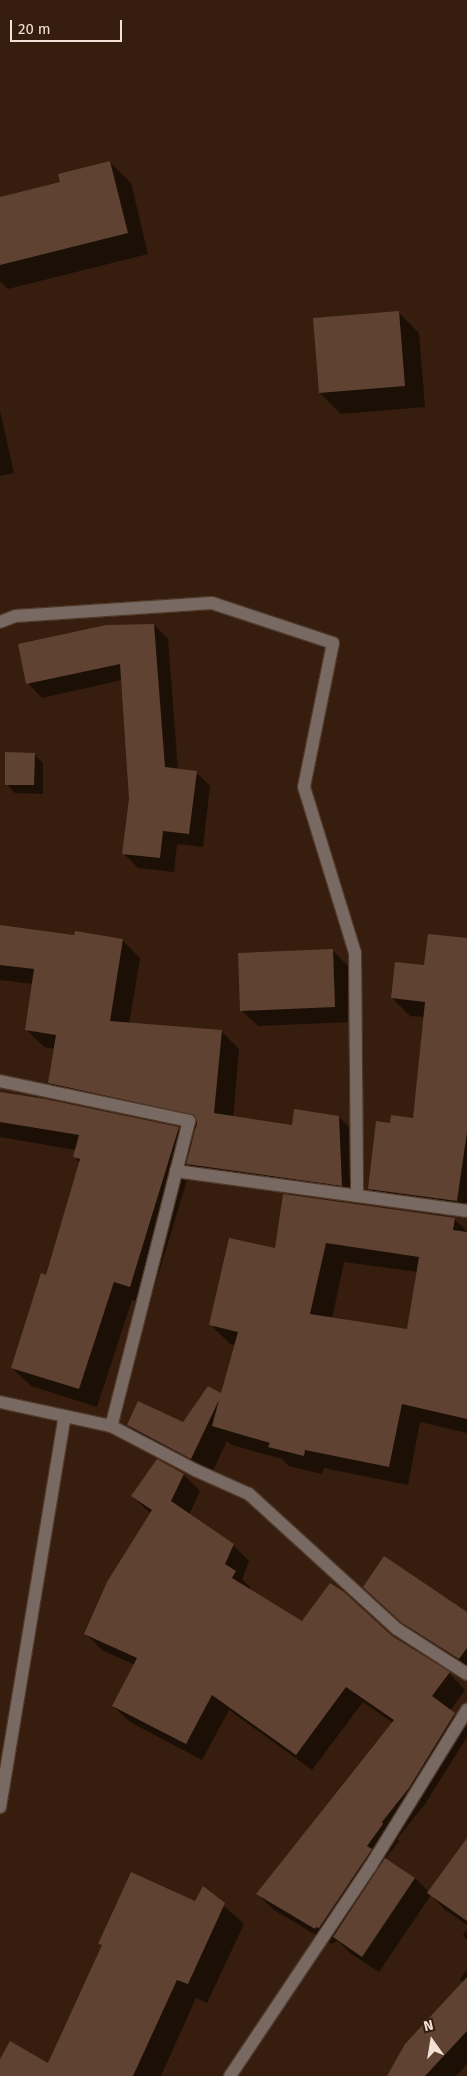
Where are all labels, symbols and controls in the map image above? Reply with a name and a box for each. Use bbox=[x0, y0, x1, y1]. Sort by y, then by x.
scale bar bbox=[12, 10, 125, 42]
text: 20 m bbox=[18, 20, 51, 38]
north arrow bbox=[407, 2016, 457, 2066]
text: N bbox=[422, 2017, 435, 2035]

